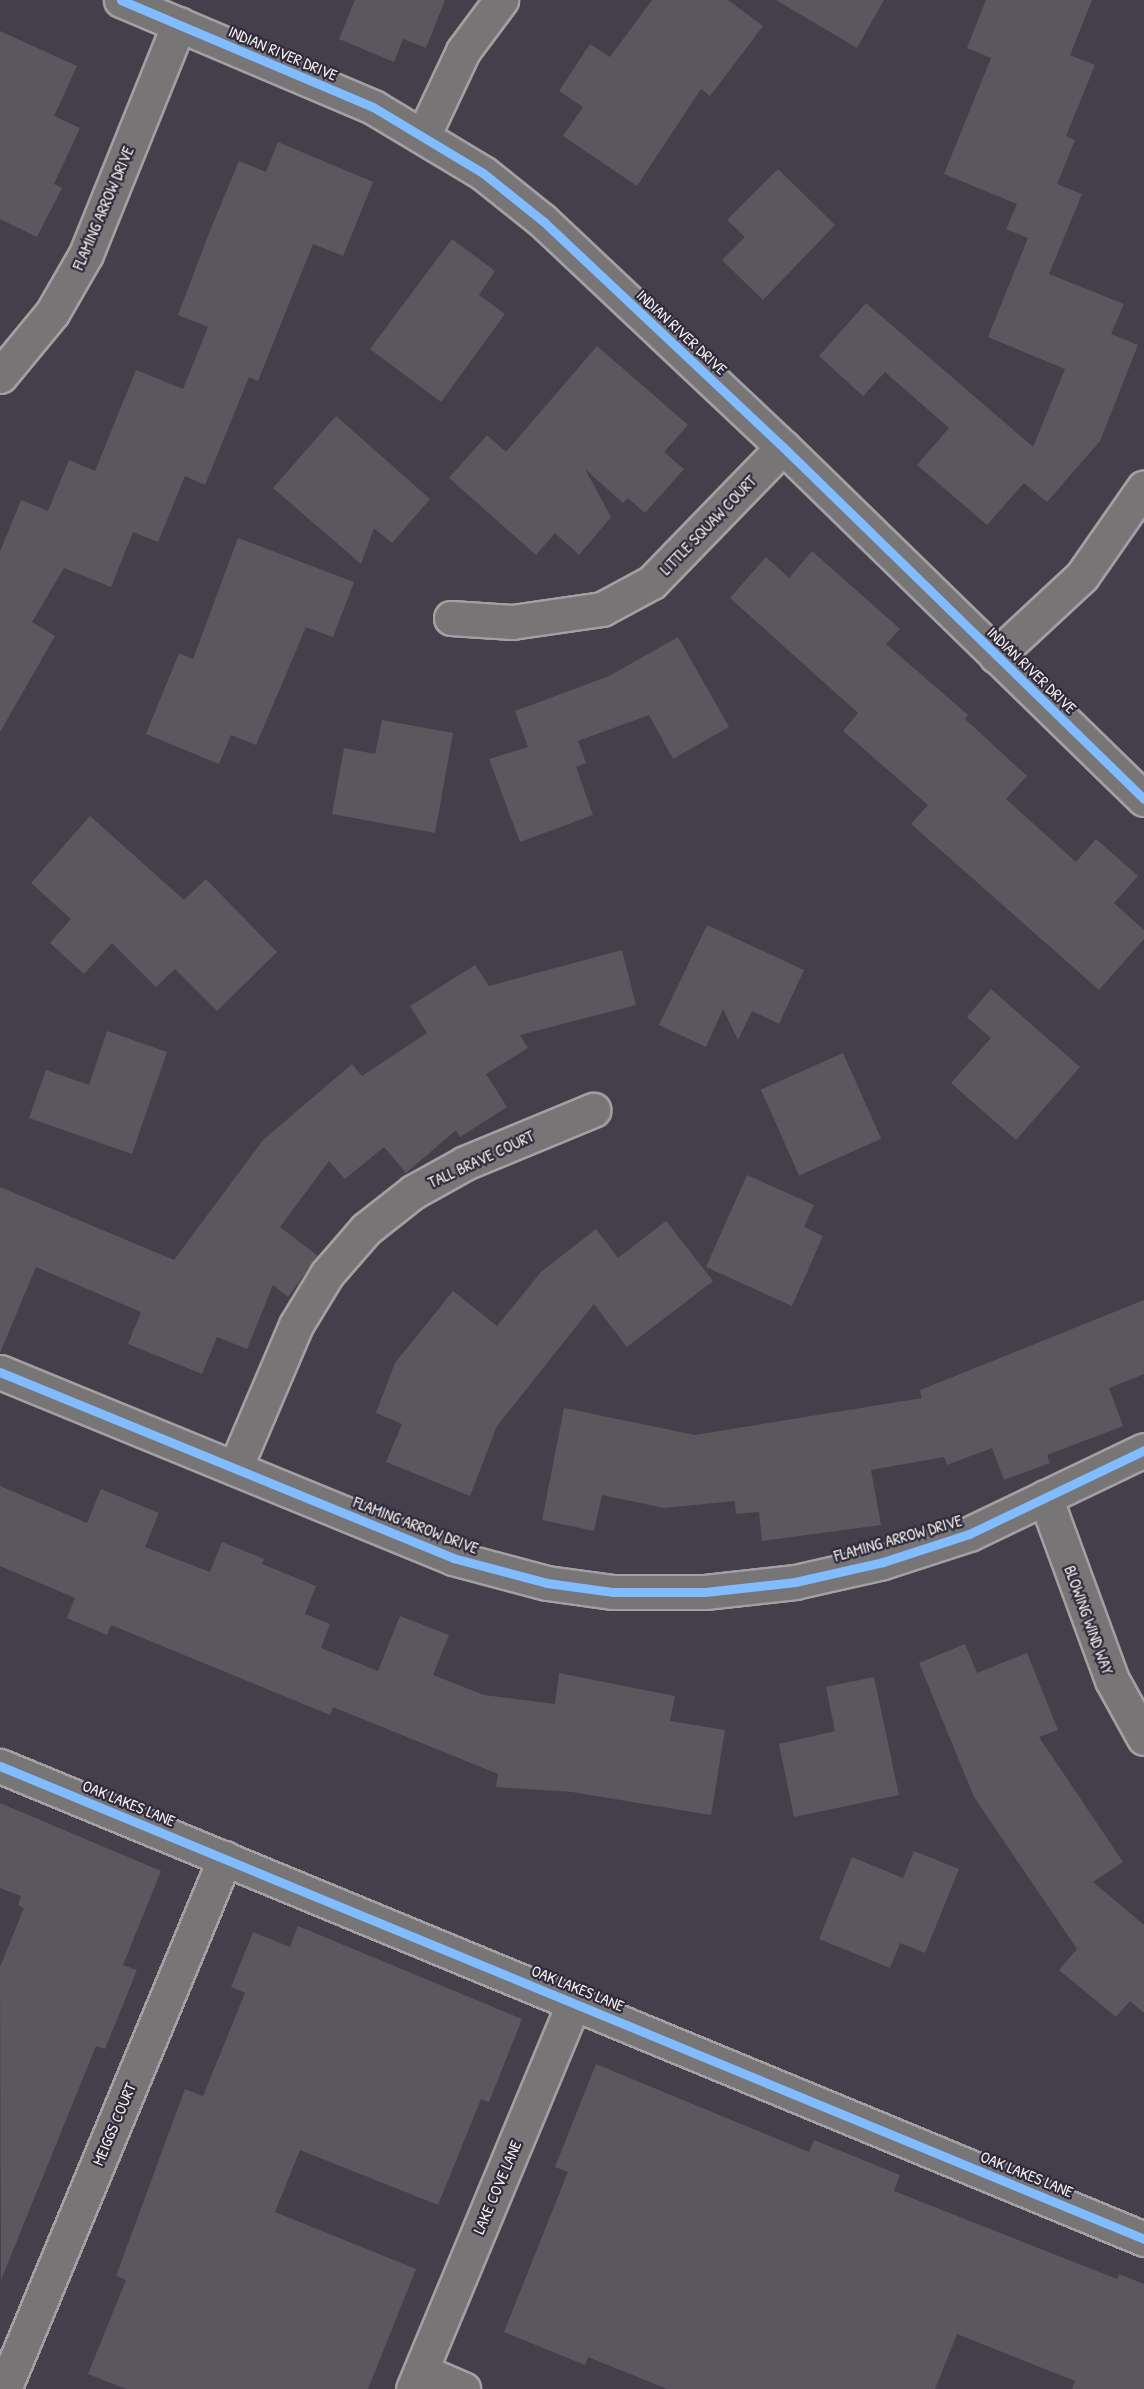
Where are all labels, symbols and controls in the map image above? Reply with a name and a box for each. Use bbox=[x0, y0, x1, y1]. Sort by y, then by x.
street label: INDIAN RIVER DRIVE bbox=[226, 21, 340, 85]
street label: FLAMING ARROW DRIVE bbox=[68, 143, 138, 273]
street label: INDIAN RIVER DRIVE bbox=[633, 285, 731, 379]
street label: LITTLE SQUAW COURT bbox=[656, 471, 760, 579]
street label: INDIAN RIVER DRIVE bbox=[983, 623, 1081, 717]
street label: TALL BRAVE COURT bbox=[425, 1126, 537, 1192]
street label: FLAMING ARROW DRIVE bbox=[351, 1492, 481, 1558]
street label: FLAMING ARROW DRIVE bbox=[832, 1511, 964, 1565]
street label: BLOWING WIND WAY bbox=[1060, 1563, 1118, 1677]
street label: OAK LAKES LANE bbox=[80, 1776, 178, 1830]
street label: OAK LAKES LANE bbox=[529, 1961, 627, 2015]
street label: MEIGGS COURT bbox=[88, 2080, 140, 2168]
street label: LAKE COVE LANE bbox=[469, 2137, 525, 2237]
street label: OAK LAKES LANE bbox=[978, 2147, 1076, 2201]

